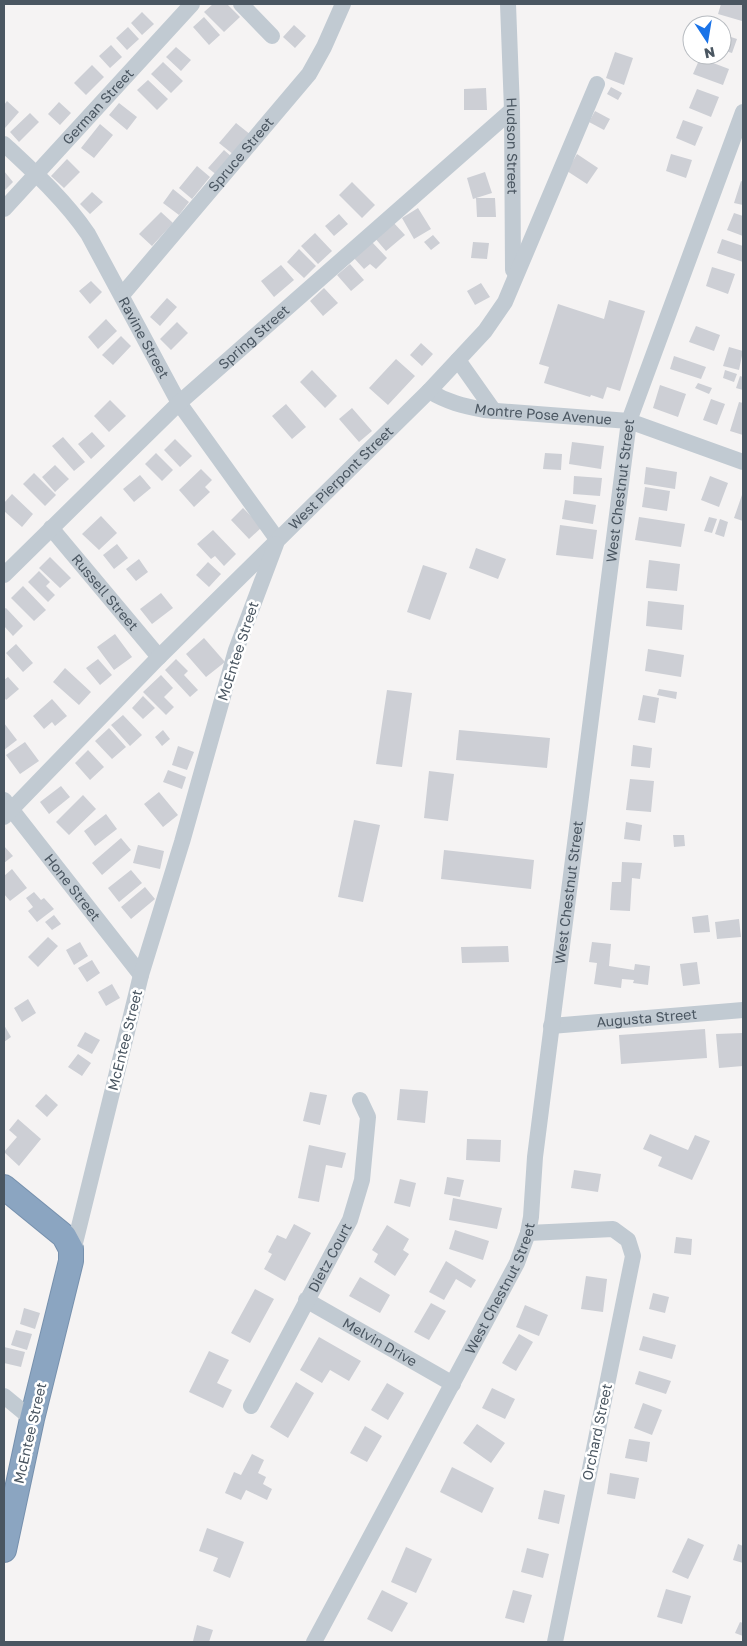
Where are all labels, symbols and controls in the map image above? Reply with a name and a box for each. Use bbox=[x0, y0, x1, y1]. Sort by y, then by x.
north arrow bbox=[682, 15, 732, 65]
text: N bbox=[703, 44, 717, 63]
street label: German Street bbox=[58, 65, 137, 148]
street label: Hudson Street bbox=[504, 97, 522, 195]
street label: Spruce Street bbox=[204, 113, 277, 195]
street label: Ravine Street bbox=[115, 294, 173, 381]
street label: Spring Street bbox=[214, 301, 293, 373]
street label: Montre Pose Avenue bbox=[473, 399, 613, 428]
street label: West Chestnut Street bbox=[602, 418, 637, 563]
street label: West Pierpont Street bbox=[285, 422, 396, 533]
street label: Russell Street bbox=[68, 550, 142, 634]
street label: McEntee Street bbox=[213, 599, 262, 703]
street label: West Chestnut Street bbox=[551, 820, 586, 965]
street label: Hone Street bbox=[41, 850, 104, 924]
street label: McEntee Street bbox=[104, 988, 145, 1092]
street label: Augusta Street bbox=[596, 1005, 697, 1030]
street label: Dietz Court bbox=[304, 1220, 355, 1295]
street label: West Chestnut Street bbox=[461, 1221, 538, 1357]
street label: Melvin Drive bbox=[340, 1314, 420, 1370]
street label: McEntee Street bbox=[10, 1381, 49, 1485]
street label: Orchard Street bbox=[578, 1382, 615, 1482]

